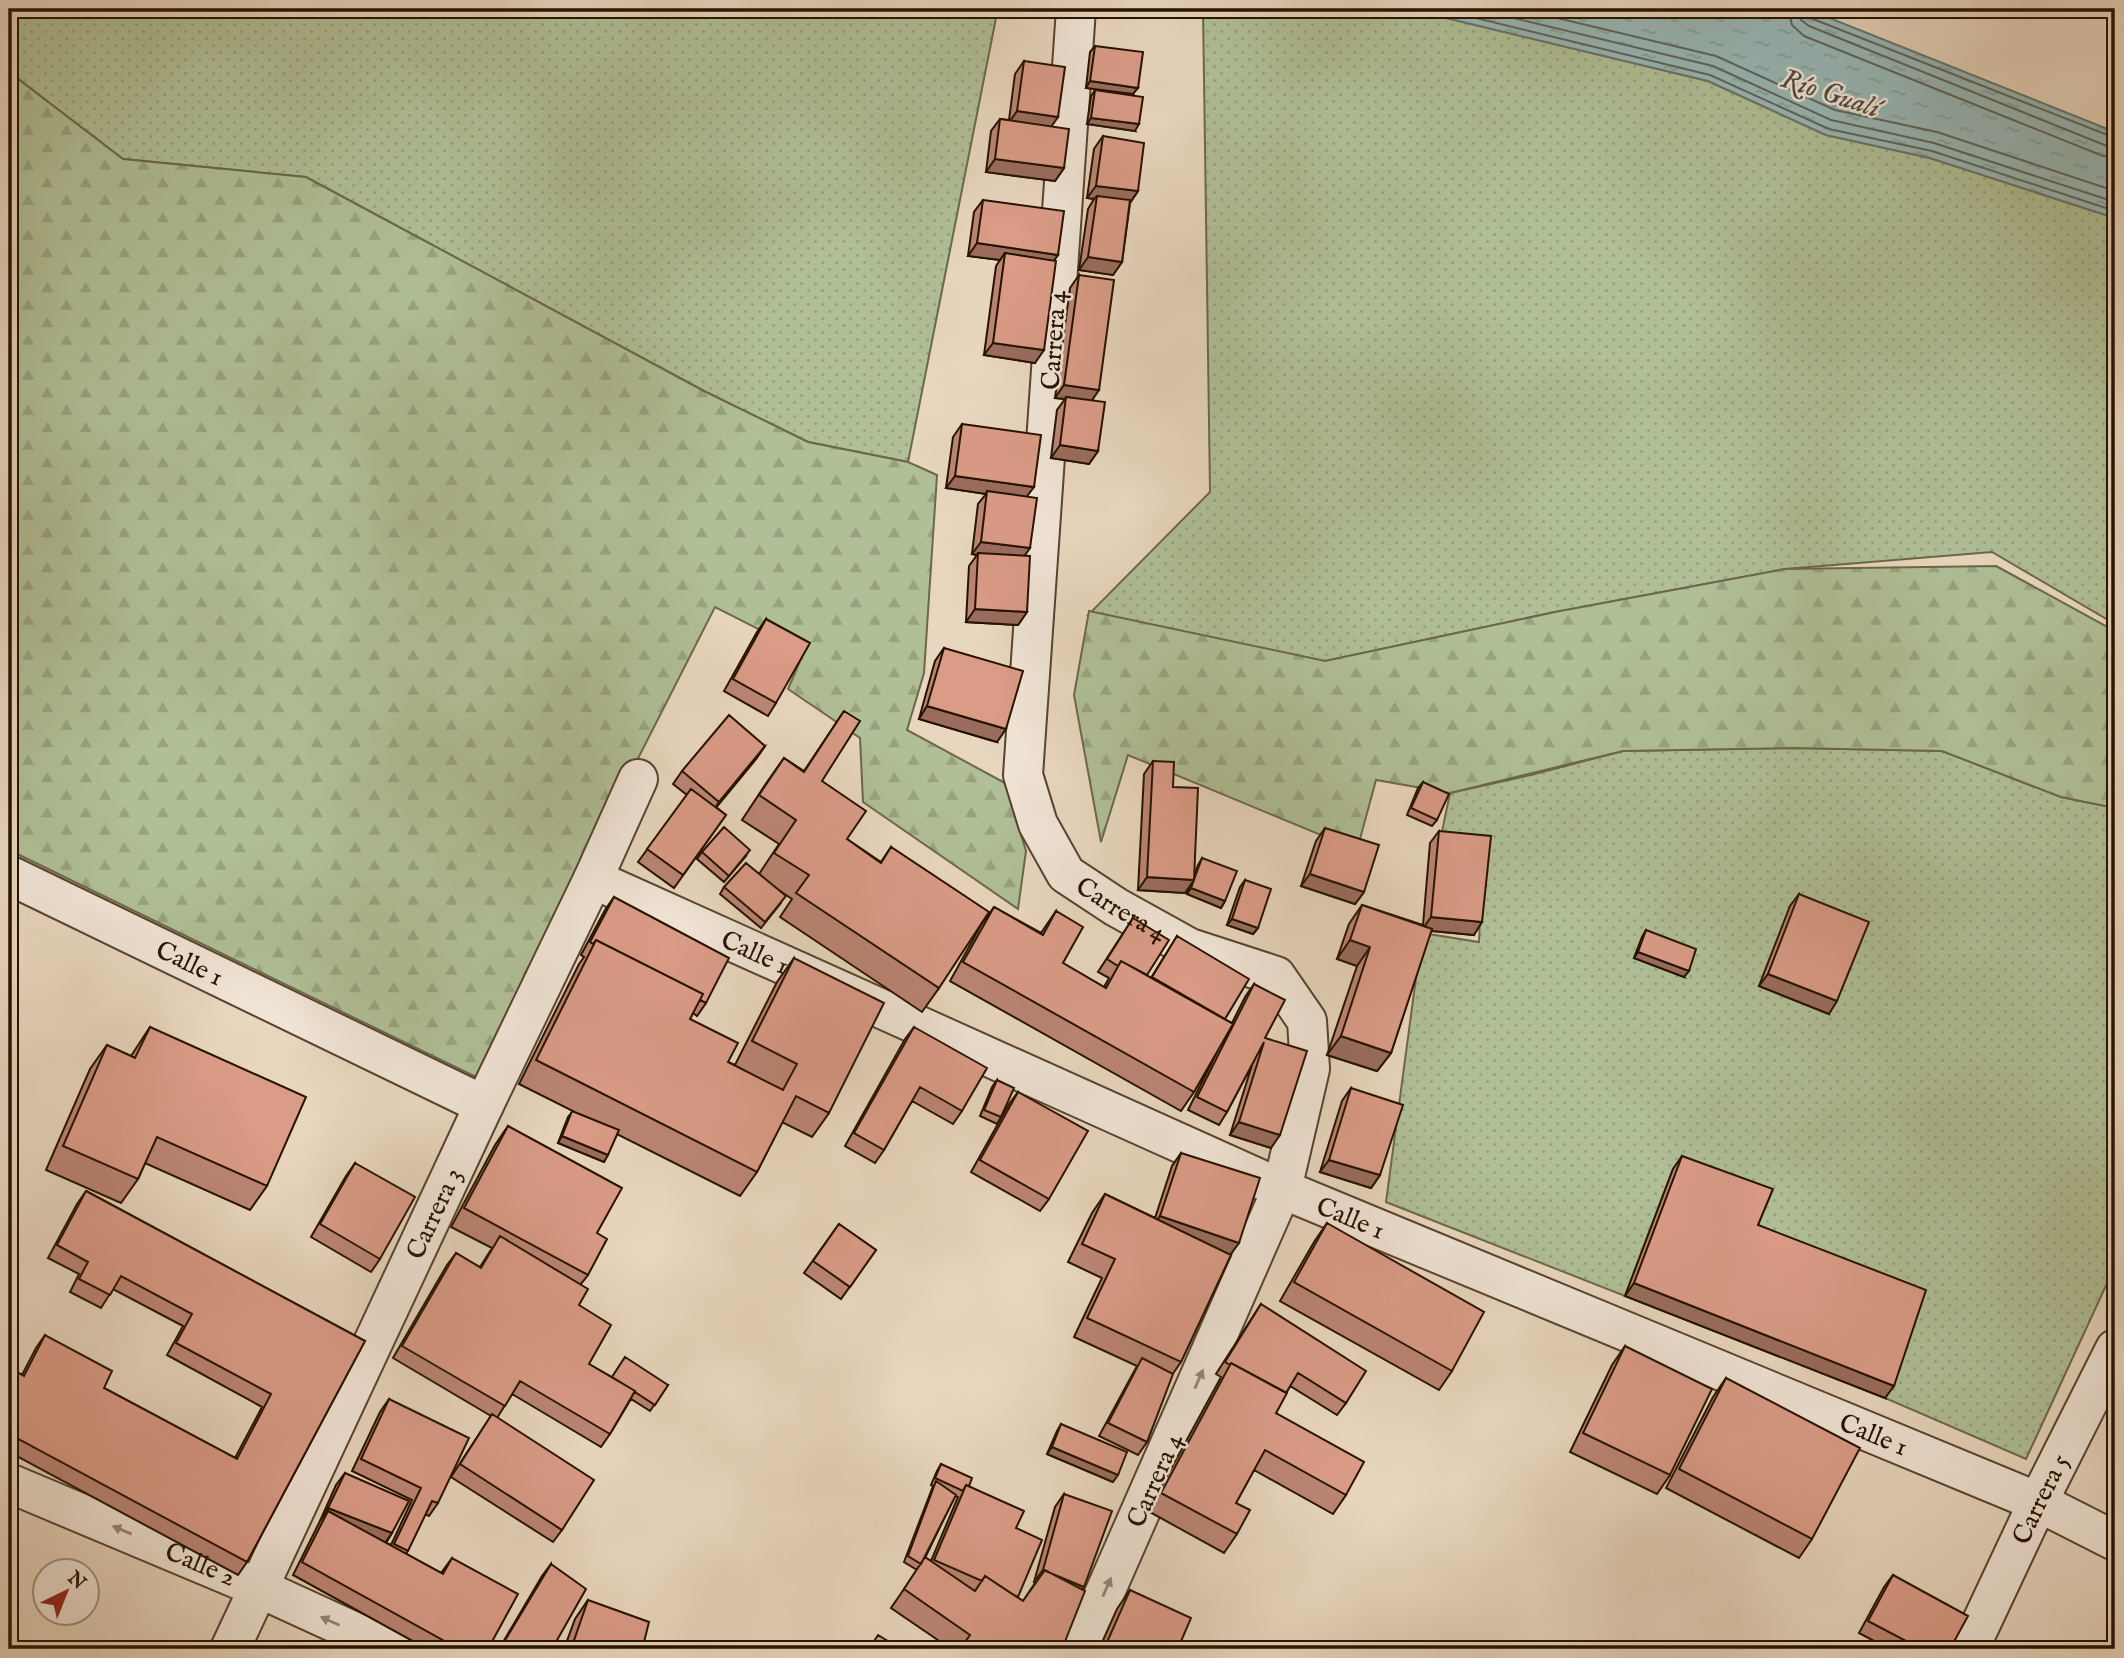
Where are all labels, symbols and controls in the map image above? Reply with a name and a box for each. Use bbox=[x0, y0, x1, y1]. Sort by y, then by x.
water label: Río Gualí bbox=[1777, 62, 1889, 128]
street label: Carrera 4 bbox=[1035, 289, 1074, 391]
street label: Carrera 4 bbox=[1069, 870, 1172, 950]
street label: Calle 1 bbox=[715, 924, 794, 983]
street label: Calle 1 bbox=[150, 934, 229, 994]
street label: Carrera 3 bbox=[399, 1163, 470, 1265]
street label: Calle 1 bbox=[1311, 1190, 1389, 1248]
one-way arrow bbox=[1194, 1368, 1205, 1389]
street label: Calle 1 bbox=[1834, 1407, 1912, 1464]
street label: Carrera 4 bbox=[1120, 1428, 1191, 1533]
street label: Carrera 5 bbox=[2005, 1449, 2077, 1550]
one-way arrow bbox=[111, 1525, 132, 1536]
street label: Calle 2 bbox=[160, 1535, 241, 1594]
north arrow bbox=[32, 1556, 102, 1626]
text: N bbox=[61, 1566, 91, 1596]
one-way arrow bbox=[1101, 1577, 1113, 1597]
one-way arrow bbox=[320, 1615, 340, 1627]

